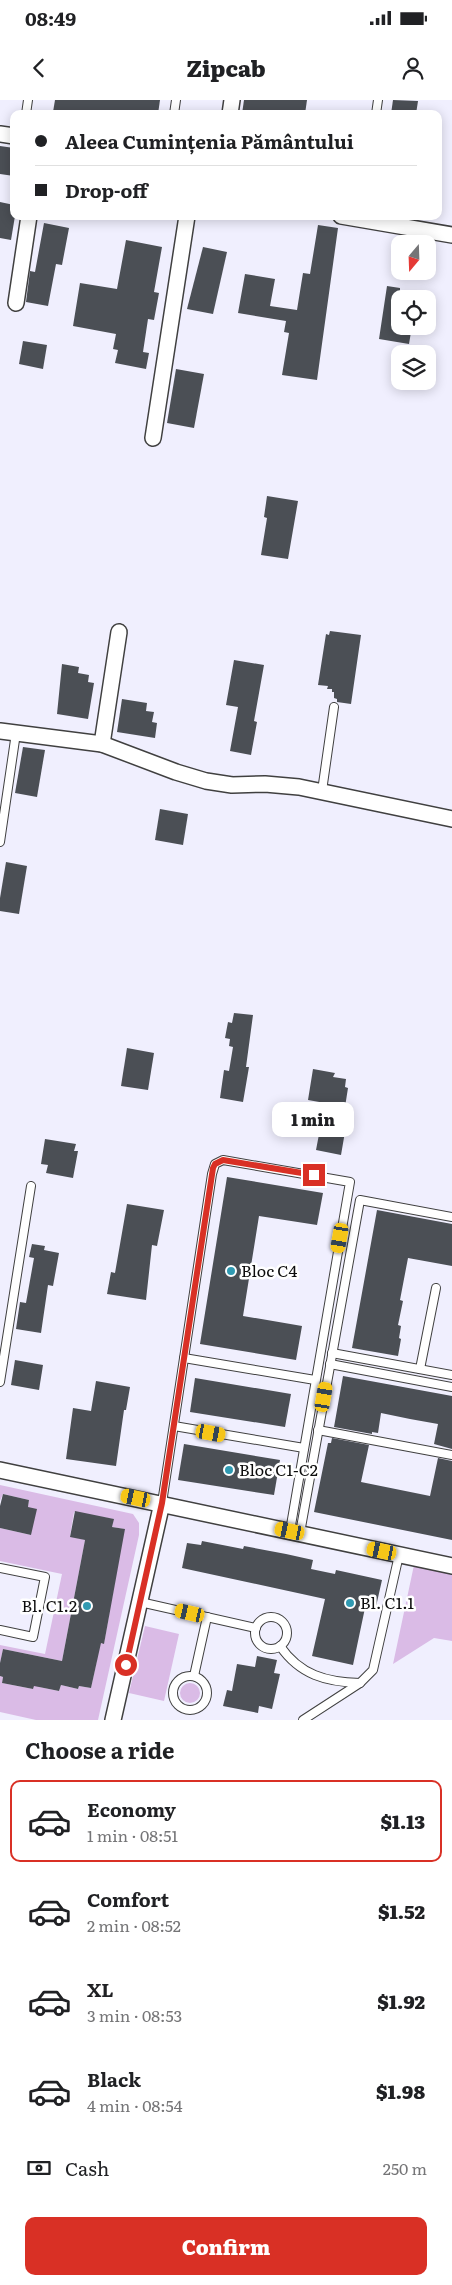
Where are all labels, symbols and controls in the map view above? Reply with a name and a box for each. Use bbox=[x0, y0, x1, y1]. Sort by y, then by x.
text: 08:49 bbox=[25, 4, 76, 32]
text: Zipcab bbox=[186, 51, 266, 84]
icon: back bbox=[25, 54, 53, 82]
icon: person bbox=[399, 54, 427, 82]
text: Aleea Cumințenia Pământului bbox=[65, 127, 354, 155]
text: Drop-off bbox=[65, 176, 148, 204]
north arrow bbox=[391, 235, 436, 280]
map controls bbox=[391, 235, 436, 390]
button: locate bbox=[391, 290, 436, 335]
button: layers bbox=[391, 345, 436, 390]
callout: 1 min bbox=[273, 1102, 355, 1138]
text: 1 min bbox=[291, 1107, 335, 1131]
route end bbox=[303, 1164, 325, 1186]
car bbox=[330, 1222, 349, 1254]
place label: Bloc C4 bbox=[241, 1258, 298, 1282]
marker: Bloc C4 bbox=[225, 1265, 237, 1277]
car bbox=[314, 1381, 333, 1413]
car bbox=[194, 1423, 227, 1443]
place label: Bloc C1-C2 bbox=[239, 1457, 318, 1481]
marker: Bloc C1-C2 bbox=[223, 1464, 235, 1476]
car bbox=[119, 1488, 152, 1508]
car bbox=[273, 1521, 306, 1541]
car bbox=[365, 1541, 398, 1561]
place label: Bl. C1.1 bbox=[360, 1590, 414, 1614]
place label: Bl. C1.2 bbox=[21, 1593, 77, 1617]
marker: Bl. C1.1 bbox=[344, 1597, 356, 1609]
marker: Bl. C1.2 bbox=[81, 1600, 93, 1612]
car bbox=[173, 1602, 206, 1624]
route start bbox=[115, 1654, 137, 1676]
text: Choose a ride bbox=[25, 1733, 174, 1766]
text: Economy bbox=[87, 1795, 176, 1823]
icon: car bbox=[27, 1799, 72, 1844]
text: $1.13 bbox=[380, 1807, 425, 1835]
text: 1 min · 08:51 bbox=[87, 1823, 178, 1847]
text: Comfort bbox=[87, 1885, 169, 1913]
icon: car bbox=[27, 1889, 72, 1934]
text: $1.52 bbox=[378, 1897, 425, 1925]
text: 2 min · 08:52 bbox=[87, 1913, 181, 1937]
text: XL bbox=[87, 1975, 114, 2003]
icon: car bbox=[27, 1979, 72, 2024]
text: $1.92 bbox=[377, 1987, 425, 2015]
text: 3 min · 08:53 bbox=[87, 2003, 182, 2027]
text: Black bbox=[87, 2065, 141, 2093]
icon: car bbox=[27, 2069, 72, 2114]
text: $1.98 bbox=[376, 2077, 425, 2105]
text: 4 min · 08:54 bbox=[87, 2093, 183, 2117]
icon: cash bbox=[25, 2154, 53, 2182]
text: Cash bbox=[65, 2154, 109, 2182]
text: 250 m bbox=[383, 2156, 427, 2180]
button: Confirm bbox=[25, 2217, 427, 2275]

